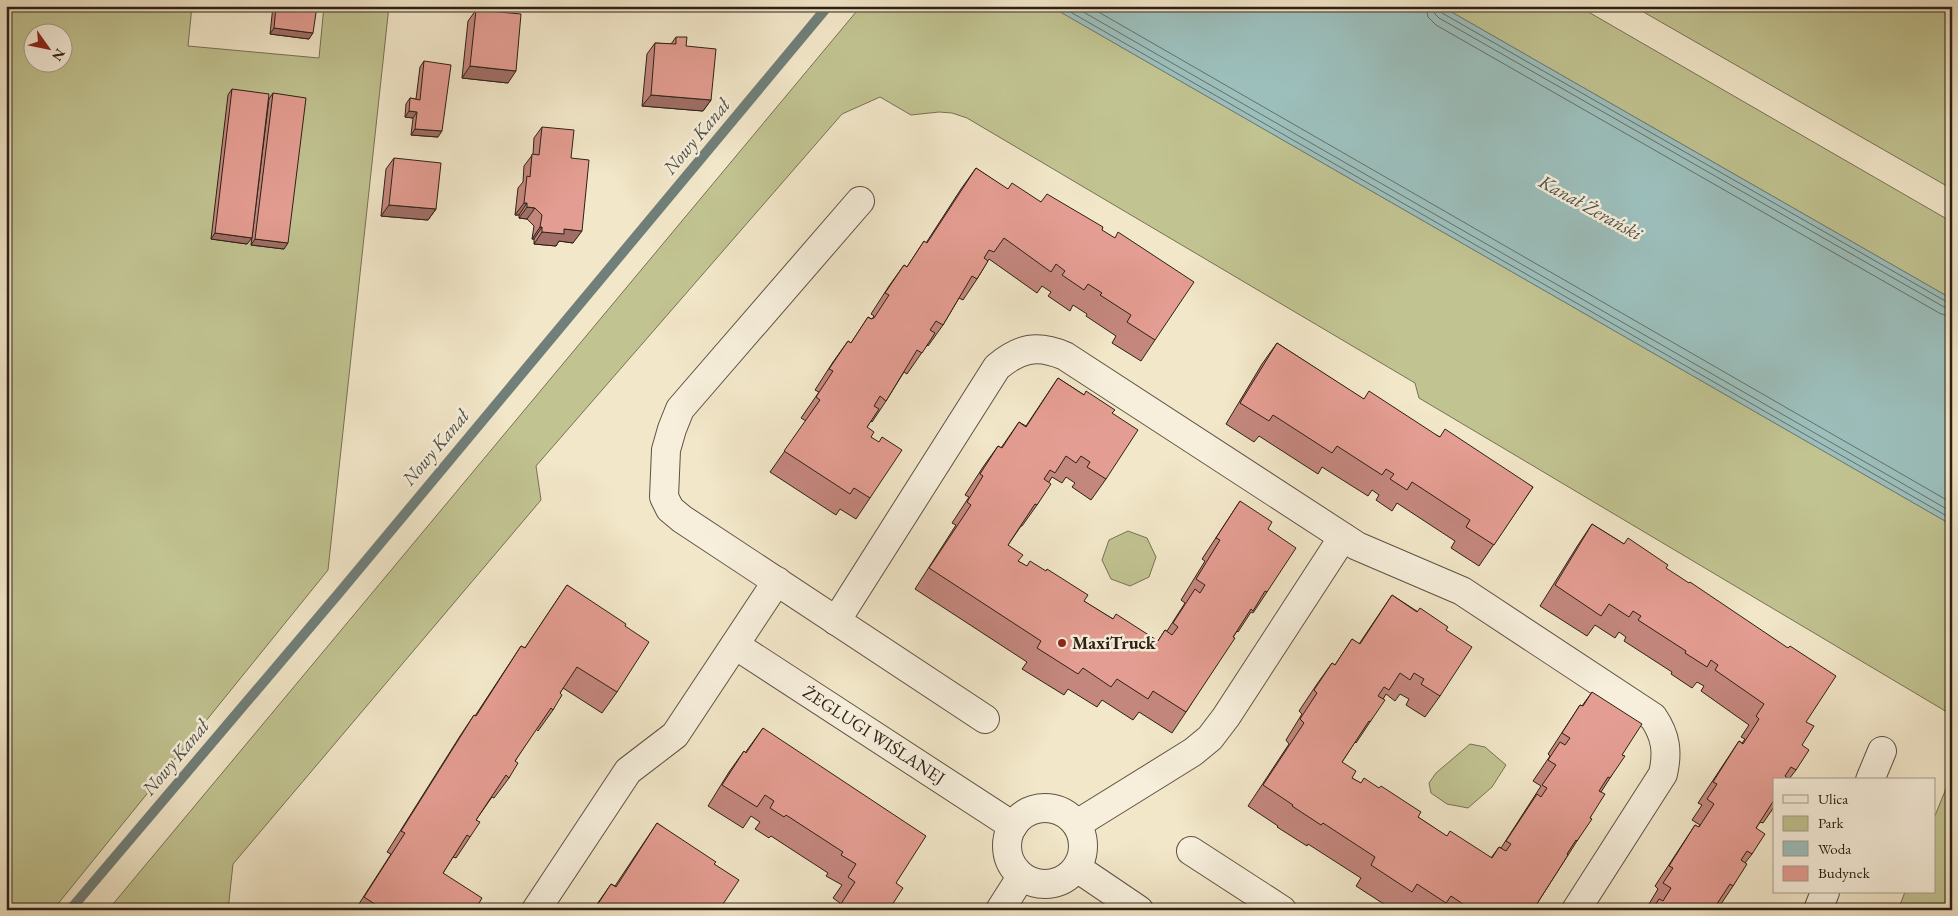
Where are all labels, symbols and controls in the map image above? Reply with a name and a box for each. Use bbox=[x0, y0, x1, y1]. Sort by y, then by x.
north arrow bbox=[22, 22, 72, 72]
text: N bbox=[48, 45, 70, 65]
water label: Nowy Kanał bbox=[657, 92, 736, 180]
water label: Kanał Żerański bbox=[1534, 168, 1648, 247]
water label: Nowy Kanał bbox=[396, 403, 475, 491]
place label: MaxiTruck bbox=[1072, 631, 1157, 654]
marker: MaxiTruck bbox=[1056, 637, 1068, 649]
street label: ŻEGLUGI WIŚLANEJ bbox=[799, 680, 950, 789]
water label: Nowy Kanał bbox=[136, 713, 215, 801]
legend bbox=[1773, 778, 1936, 894]
text: Ulica bbox=[1818, 789, 1848, 808]
text: Park bbox=[1818, 813, 1845, 832]
text: Woda bbox=[1818, 839, 1851, 858]
text: Budynek bbox=[1818, 863, 1871, 882]

